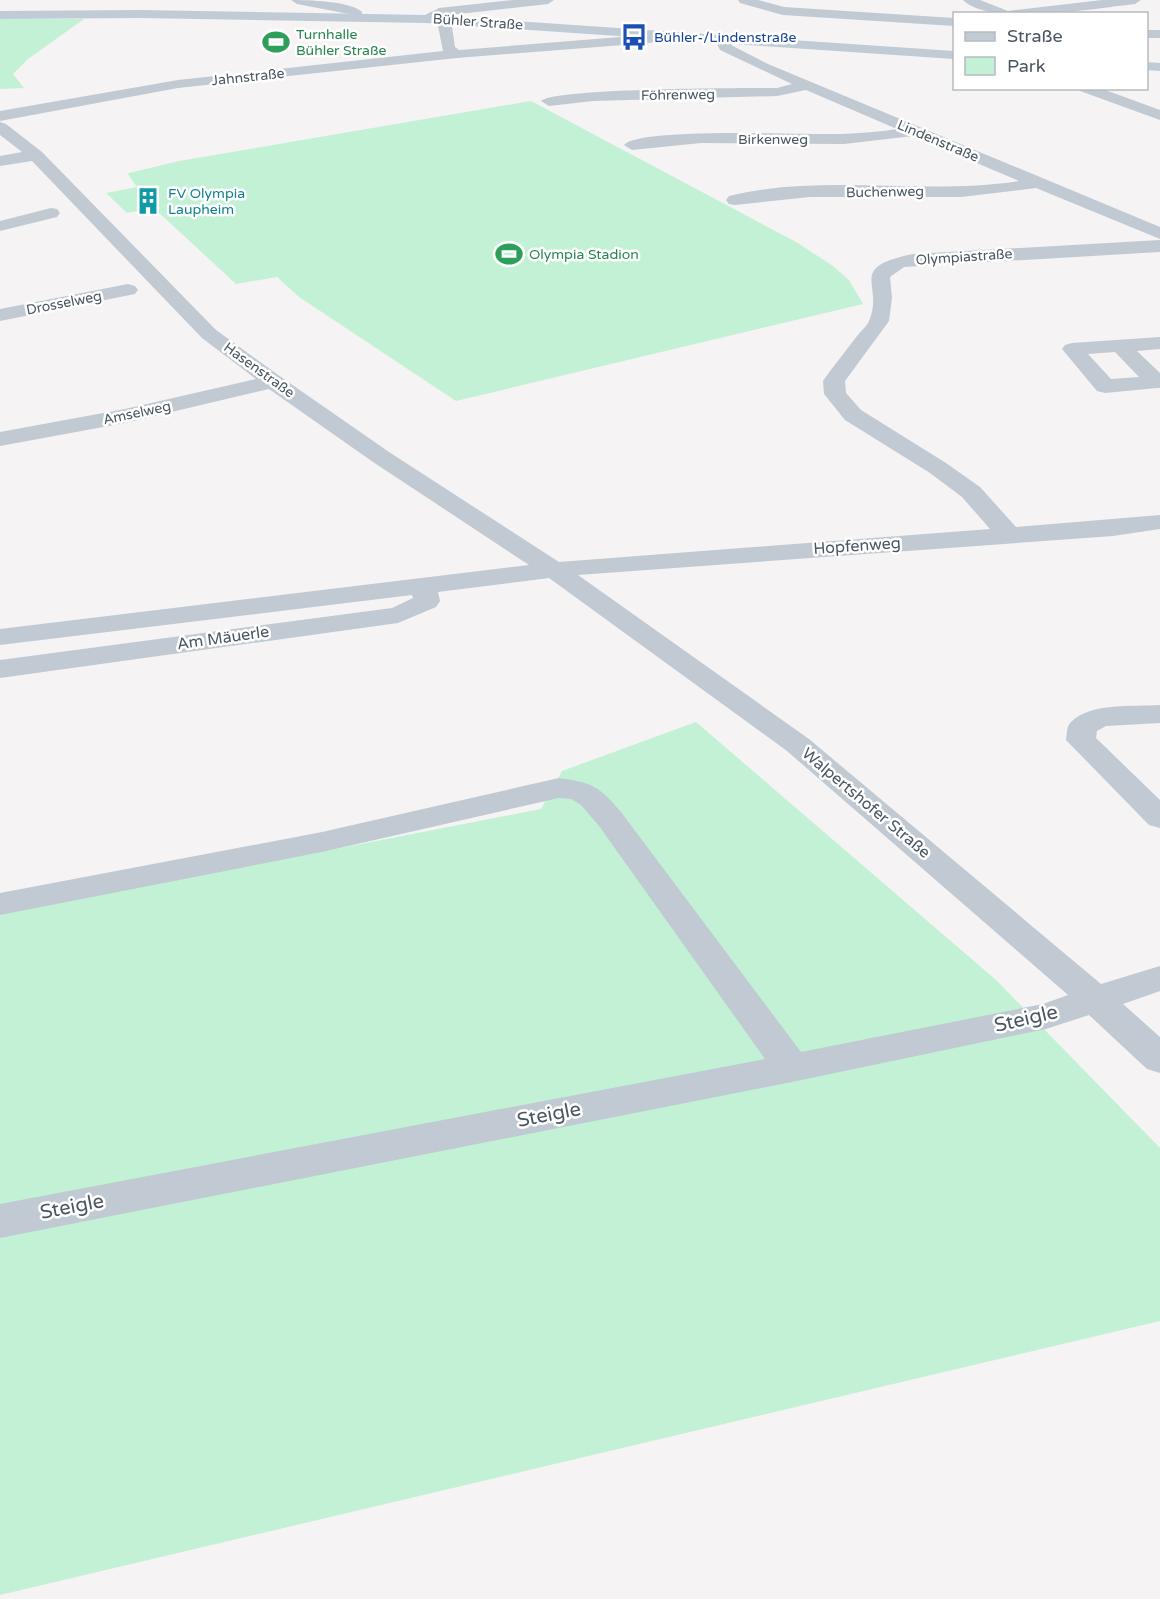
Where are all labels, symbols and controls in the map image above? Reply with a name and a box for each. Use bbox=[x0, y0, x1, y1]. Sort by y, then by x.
street label: Bühler Straße bbox=[432, 10, 524, 34]
legend bbox=[953, 12, 1148, 90]
bus stop icon: Bühler-/Lindenstraße bbox=[619, 22, 649, 52]
text: Straße bbox=[1007, 25, 1063, 47]
place label: Turnhalle Bühler Straße bbox=[296, 26, 386, 59]
sports icon: Turnhalle Bühler Straße bbox=[261, 27, 291, 57]
place label: Bühler-/Lindenstraße bbox=[654, 29, 796, 46]
text: Park bbox=[1007, 55, 1046, 77]
street label: Jahnstraße bbox=[211, 65, 285, 89]
street label: Föhrenweg bbox=[641, 86, 715, 104]
street label: Lindenstraße bbox=[895, 116, 981, 166]
street label: Birkenweg bbox=[738, 131, 808, 148]
street label: Buchenweg bbox=[846, 183, 924, 201]
place label: FV Olympia Laupheim bbox=[168, 185, 245, 218]
building icon: FV Olympia Laupheim bbox=[133, 186, 163, 216]
sports icon: Olympia Stadion bbox=[494, 239, 524, 269]
street label: Olympiastraße bbox=[915, 245, 1013, 269]
place label: Olympia Stadion bbox=[529, 246, 639, 263]
street label: Drosselweg bbox=[25, 287, 103, 319]
street label: Hasenstraße bbox=[220, 339, 298, 401]
street label: Amselweg bbox=[101, 398, 173, 428]
street label: Hopfenweg bbox=[813, 533, 901, 559]
street label: Am Mäuerle bbox=[176, 622, 270, 654]
street label: Walpertshofer Straße bbox=[798, 743, 934, 863]
street label: Steigle bbox=[992, 1000, 1060, 1038]
street label: Steigle bbox=[515, 1097, 583, 1133]
street label: Steigle bbox=[38, 1189, 106, 1225]

